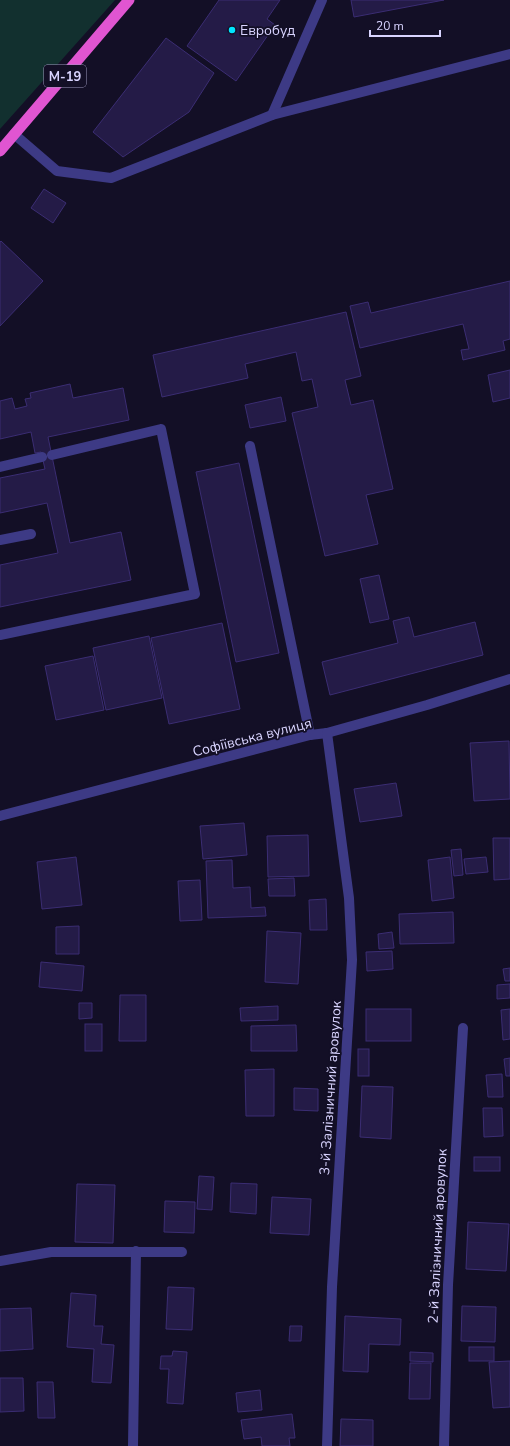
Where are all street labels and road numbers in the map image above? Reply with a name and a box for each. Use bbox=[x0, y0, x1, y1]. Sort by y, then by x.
road number: М-19 bbox=[44, 65, 86, 87]
street label: Софіївська вулиця bbox=[191, 713, 314, 761]
street label: 3-й Залізничний аровулок bbox=[315, 999, 346, 1176]
street label: 2-й Залізничний аровулок bbox=[423, 1148, 452, 1324]

